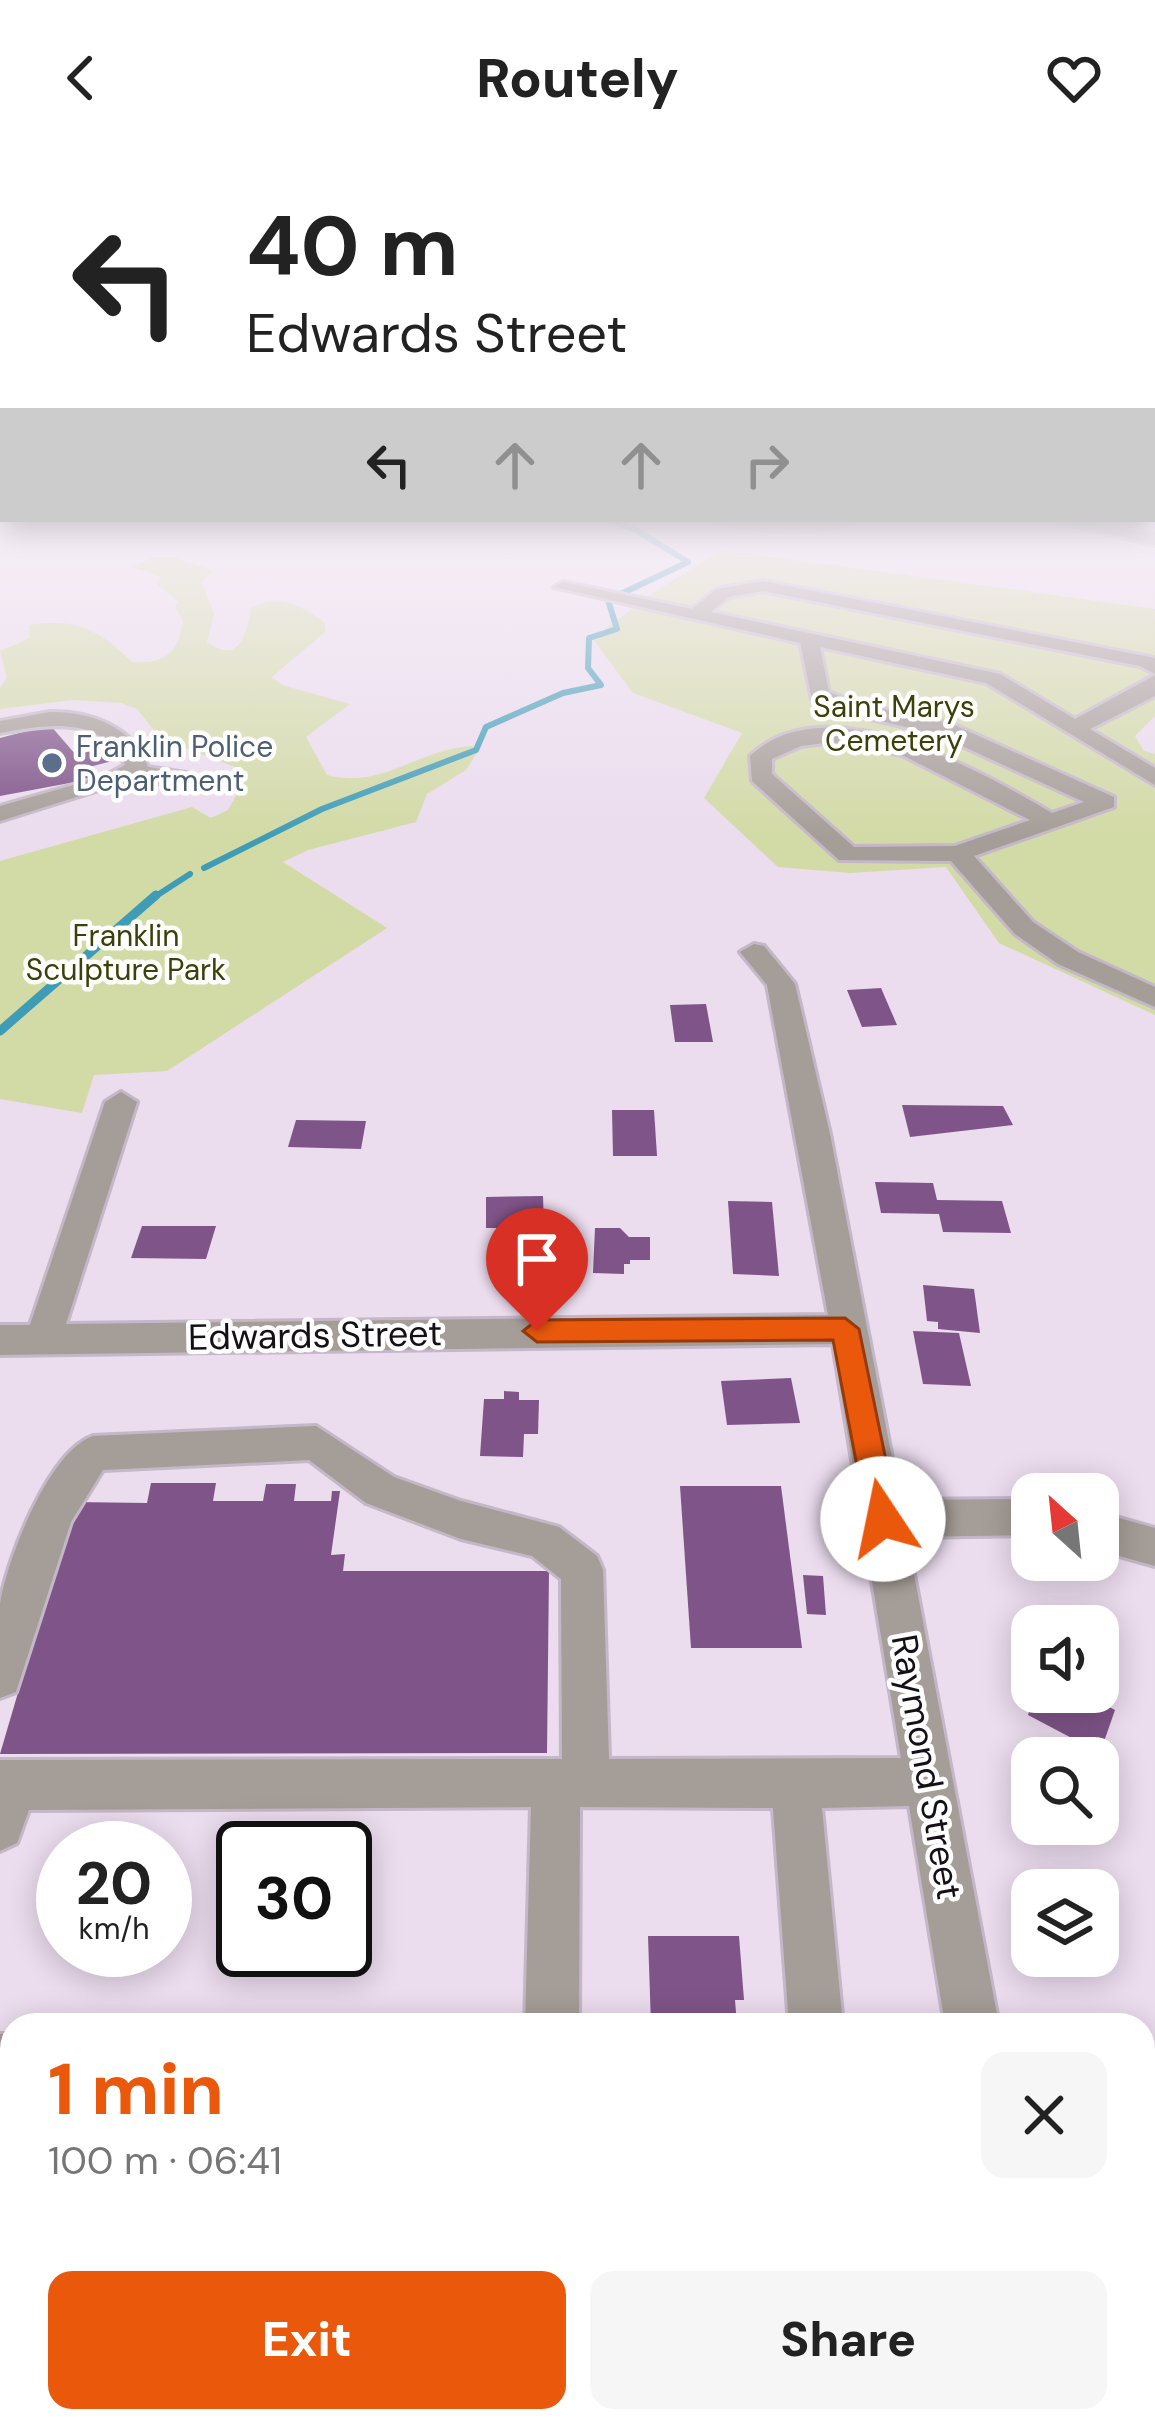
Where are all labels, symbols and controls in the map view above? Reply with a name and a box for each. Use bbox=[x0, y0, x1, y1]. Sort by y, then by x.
text: Routely bbox=[476, 43, 679, 114]
icon: back bbox=[48, 45, 114, 111]
icon: heart bbox=[1041, 45, 1107, 111]
text: 40 m bbox=[246, 192, 459, 301]
icon: left bbox=[48, 204, 204, 360]
text: Edwards Street bbox=[246, 298, 627, 369]
icon: left bbox=[356, 432, 422, 498]
icon: ahead bbox=[482, 432, 548, 498]
icon: ahead bbox=[608, 432, 674, 498]
icon: right bbox=[734, 432, 800, 498]
park label: Saint Marys Cemetery bbox=[813, 687, 975, 760]
place label: Franklin Police Department bbox=[76, 727, 273, 800]
marker: Franklin Police Department bbox=[39, 750, 65, 776]
park label: Franklin Sculpture Park bbox=[26, 916, 226, 989]
pin bbox=[486, 1208, 588, 1331]
icon: arrive bbox=[504, 1226, 570, 1292]
street label: Edwards Street bbox=[188, 1309, 442, 1361]
position arrow bbox=[820, 1456, 946, 1582]
north arrow bbox=[1011, 1473, 1119, 1581]
map controls bbox=[1011, 1473, 1119, 1977]
button: sound bbox=[1011, 1605, 1119, 1713]
street label: Raymond Street bbox=[881, 1631, 973, 1903]
button: search bbox=[1011, 1737, 1119, 1845]
speed limit sign: 30 bbox=[216, 1821, 372, 1977]
text: 20 bbox=[76, 1844, 152, 1923]
button: layers bbox=[1011, 1869, 1119, 1977]
text: km/h bbox=[79, 1909, 149, 1948]
text: 1 min bbox=[48, 2043, 224, 2136]
button: close bbox=[981, 2052, 1107, 2178]
text: 100 m · 06:41 bbox=[48, 2135, 282, 2186]
button: Exit bbox=[48, 2271, 566, 2409]
button: Share bbox=[590, 2271, 1107, 2409]

